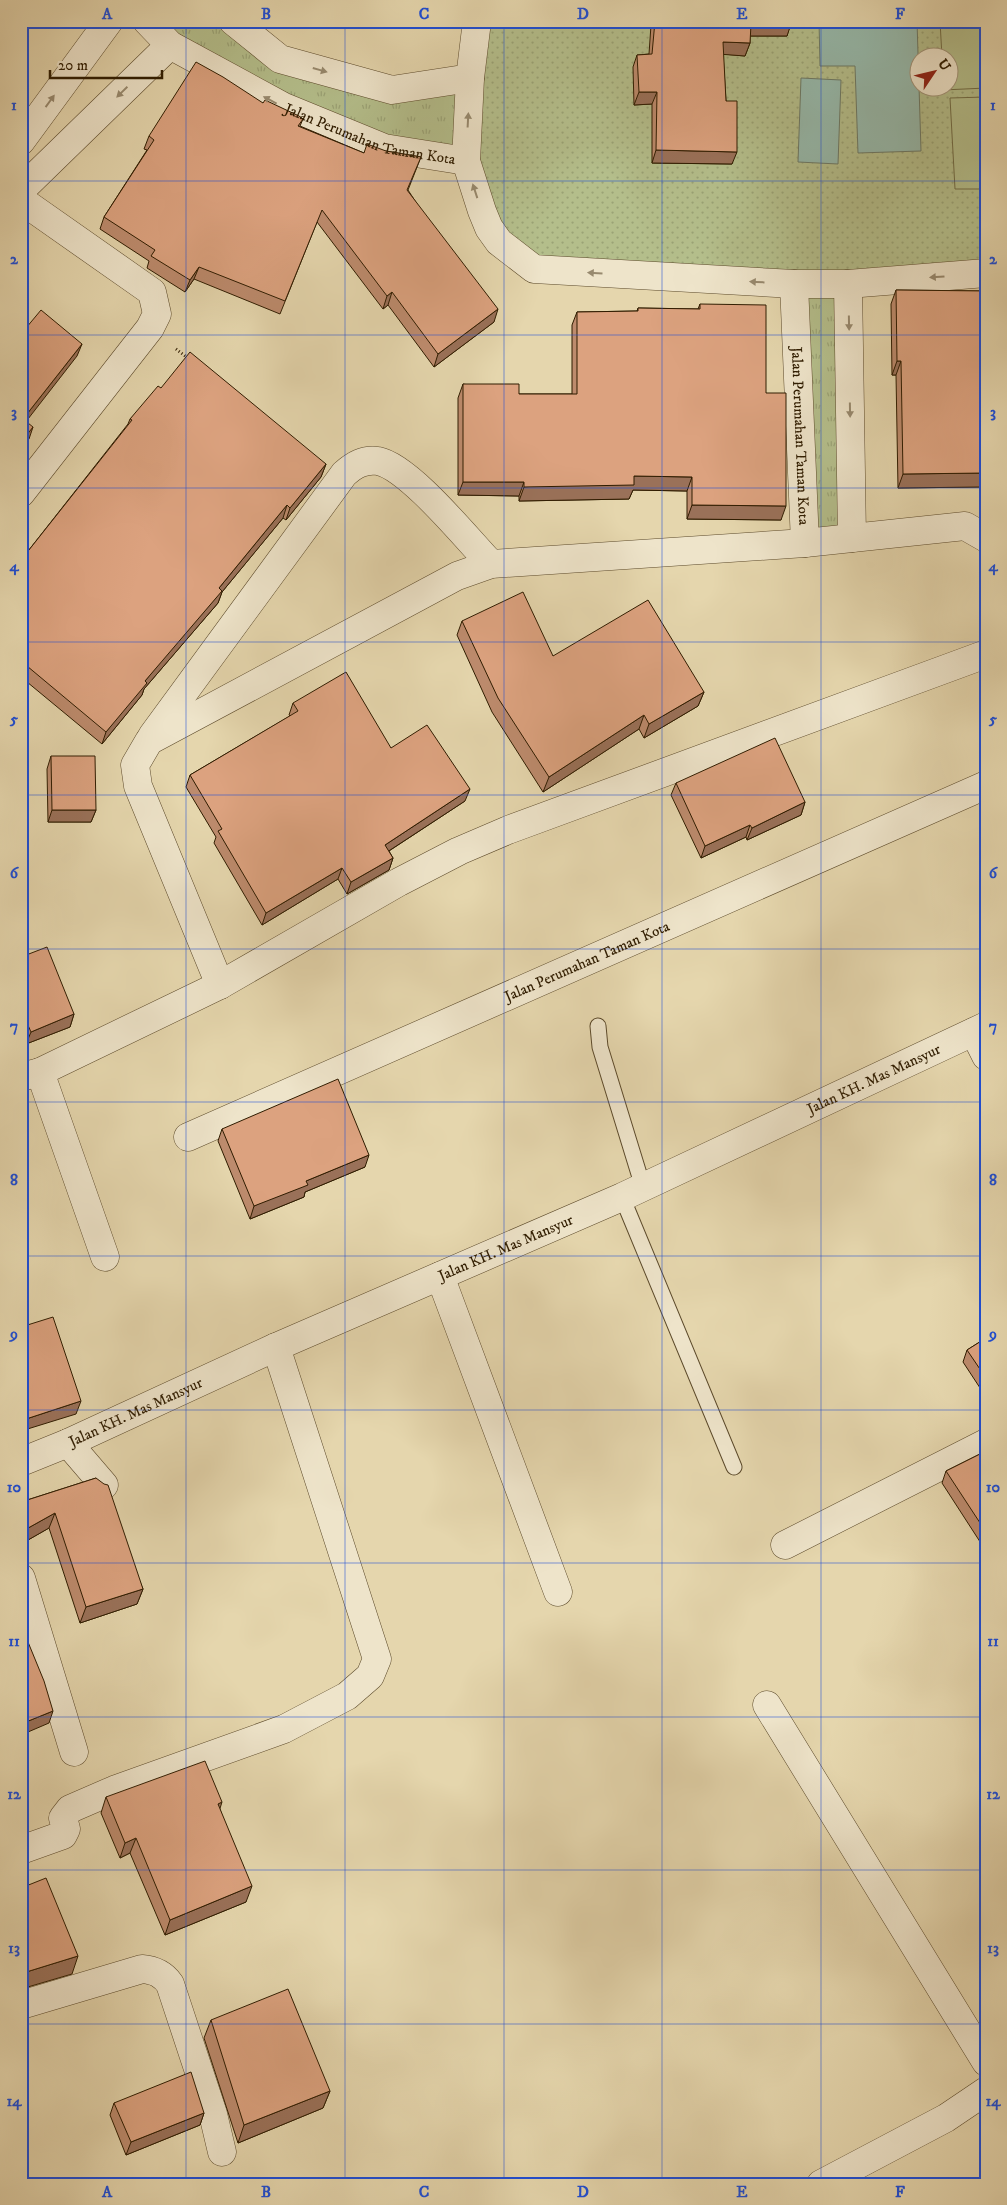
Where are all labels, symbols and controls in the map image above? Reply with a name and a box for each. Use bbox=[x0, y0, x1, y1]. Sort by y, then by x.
text: A bbox=[101, 4, 113, 24]
text: B bbox=[261, 4, 271, 24]
text: C bbox=[419, 4, 429, 24]
text: D bbox=[577, 4, 589, 24]
text: E bbox=[736, 4, 748, 24]
text: F bbox=[895, 4, 905, 24]
scale bar bbox=[50, 48, 162, 80]
north arrow bbox=[910, 48, 960, 98]
text: 20 m bbox=[58, 56, 88, 75]
text: U bbox=[933, 56, 954, 75]
one-way arrow bbox=[312, 66, 327, 74]
one-way arrow bbox=[116, 85, 128, 97]
one-way arrow bbox=[45, 94, 55, 108]
text: 1 bbox=[11, 95, 17, 115]
one-way arrow bbox=[264, 95, 277, 104]
text: 1 bbox=[990, 95, 996, 115]
street label: Jalan Perumahan Taman Kota bbox=[280, 99, 457, 169]
one-way arrow bbox=[464, 111, 472, 127]
one-way arrow bbox=[471, 183, 479, 198]
text: 2 bbox=[10, 249, 19, 269]
text: 2 bbox=[989, 249, 998, 269]
one-way arrow bbox=[587, 268, 603, 276]
one-way arrow bbox=[929, 273, 945, 281]
one-way arrow bbox=[749, 278, 765, 286]
one-way arrow bbox=[845, 315, 853, 331]
street label: Jalan Perumahan Taman Kota bbox=[787, 344, 813, 526]
text: 3 bbox=[11, 402, 17, 422]
one-way arrow bbox=[846, 402, 854, 418]
text: 3 bbox=[990, 402, 996, 422]
text: 4 bbox=[8, 556, 19, 576]
text: 4 bbox=[987, 556, 998, 576]
text: 5 bbox=[9, 709, 18, 729]
text: 5 bbox=[988, 709, 997, 729]
text: 6 bbox=[10, 863, 20, 883]
text: 6 bbox=[989, 863, 999, 883]
street label: Jalan Perumahan Taman Kota bbox=[500, 917, 673, 1007]
text: 7 bbox=[10, 1016, 18, 1036]
text: 7 bbox=[989, 1016, 997, 1036]
street label: Jalan KH. Mas Mansyur bbox=[802, 1040, 944, 1120]
text: 8 bbox=[10, 1170, 18, 1190]
text: 8 bbox=[989, 1170, 997, 1190]
street label: Jalan KH. Mas Mansyur bbox=[434, 1210, 577, 1286]
text: 9 bbox=[9, 1324, 18, 1344]
text: 9 bbox=[988, 1324, 997, 1344]
street label: Jalan KH. Mas Mansyur bbox=[64, 1373, 206, 1452]
text: 10 bbox=[7, 1477, 22, 1497]
text: 10 bbox=[986, 1477, 1001, 1497]
text: 11 bbox=[8, 1631, 20, 1651]
text: 11 bbox=[987, 1631, 999, 1651]
text: 12 bbox=[7, 1784, 22, 1804]
text: 12 bbox=[986, 1784, 1001, 1804]
text: 13 bbox=[8, 1938, 20, 1958]
text: 13 bbox=[987, 1938, 999, 1958]
text: 14 bbox=[6, 2091, 22, 2111]
text: 14 bbox=[985, 2091, 1001, 2111]
text: A bbox=[101, 2182, 113, 2202]
text: B bbox=[261, 2182, 271, 2202]
text: C bbox=[419, 2182, 429, 2202]
text: D bbox=[577, 2182, 589, 2202]
text: E bbox=[736, 2182, 748, 2202]
text: F bbox=[895, 2182, 905, 2202]

